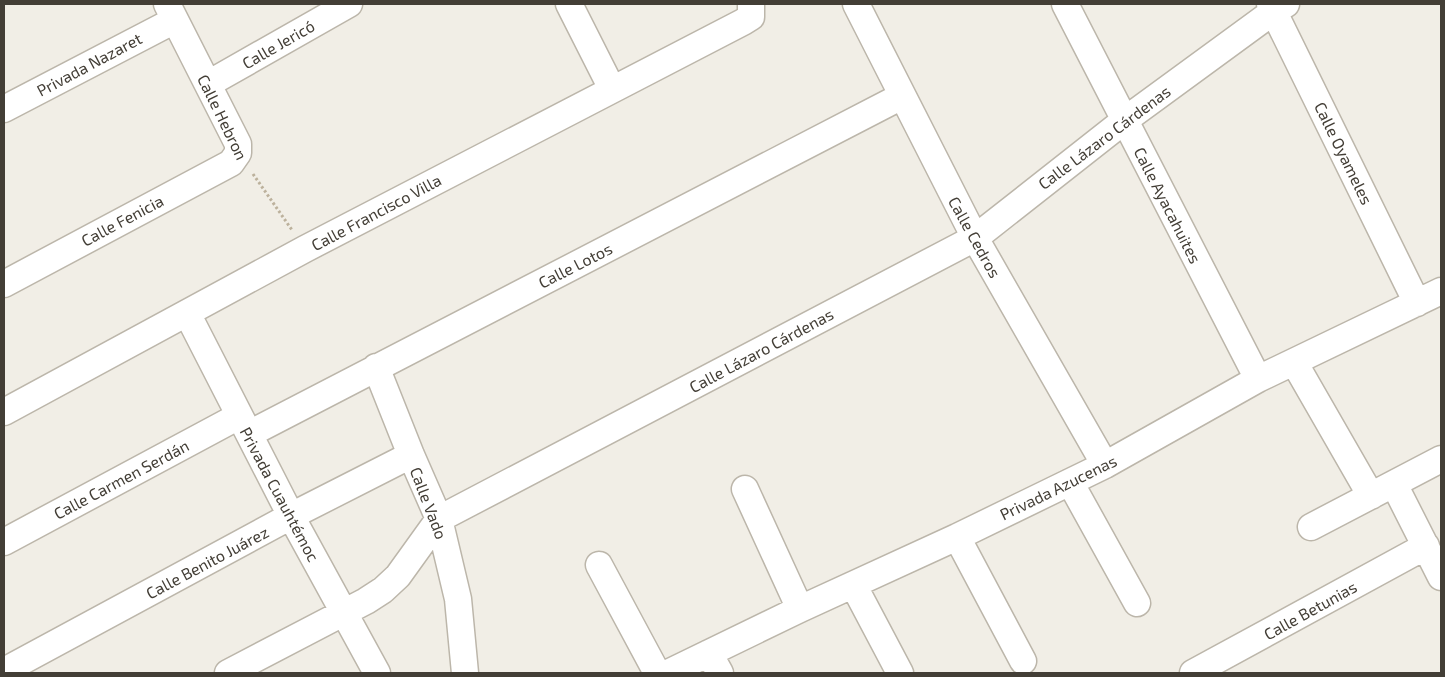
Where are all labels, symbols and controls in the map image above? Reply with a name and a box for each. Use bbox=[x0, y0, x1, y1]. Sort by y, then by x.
street label: Calle Jericó bbox=[238, 16, 318, 72]
street label: Privada Nazaret bbox=[33, 28, 145, 100]
street label: Calle Hebron bbox=[194, 71, 252, 163]
street label: Calle Lázaro Cárdenas bbox=[1034, 81, 1174, 193]
street label: Calle Oyameles bbox=[1311, 99, 1377, 207]
street label: Calle Ayacahuites bbox=[1131, 144, 1205, 266]
street label: Calle Francisco Villa bbox=[308, 170, 444, 254]
street label: Calle Fenicia bbox=[78, 190, 166, 250]
street label: Calle Cedros bbox=[945, 193, 1005, 281]
street label: Calle Lotos bbox=[535, 238, 615, 292]
street label: Calle Lázaro Cárdenas bbox=[686, 304, 836, 396]
street label: Privada Cuauhtémoc bbox=[236, 423, 324, 565]
street label: Calle Carmen Serdán bbox=[50, 435, 192, 523]
street label: Privada Azucenas bbox=[996, 450, 1120, 524]
street label: Calle Vado bbox=[407, 464, 451, 542]
street label: Calle Benito Juárez bbox=[142, 522, 272, 602]
street label: Calle Betunias bbox=[1260, 577, 1360, 643]

